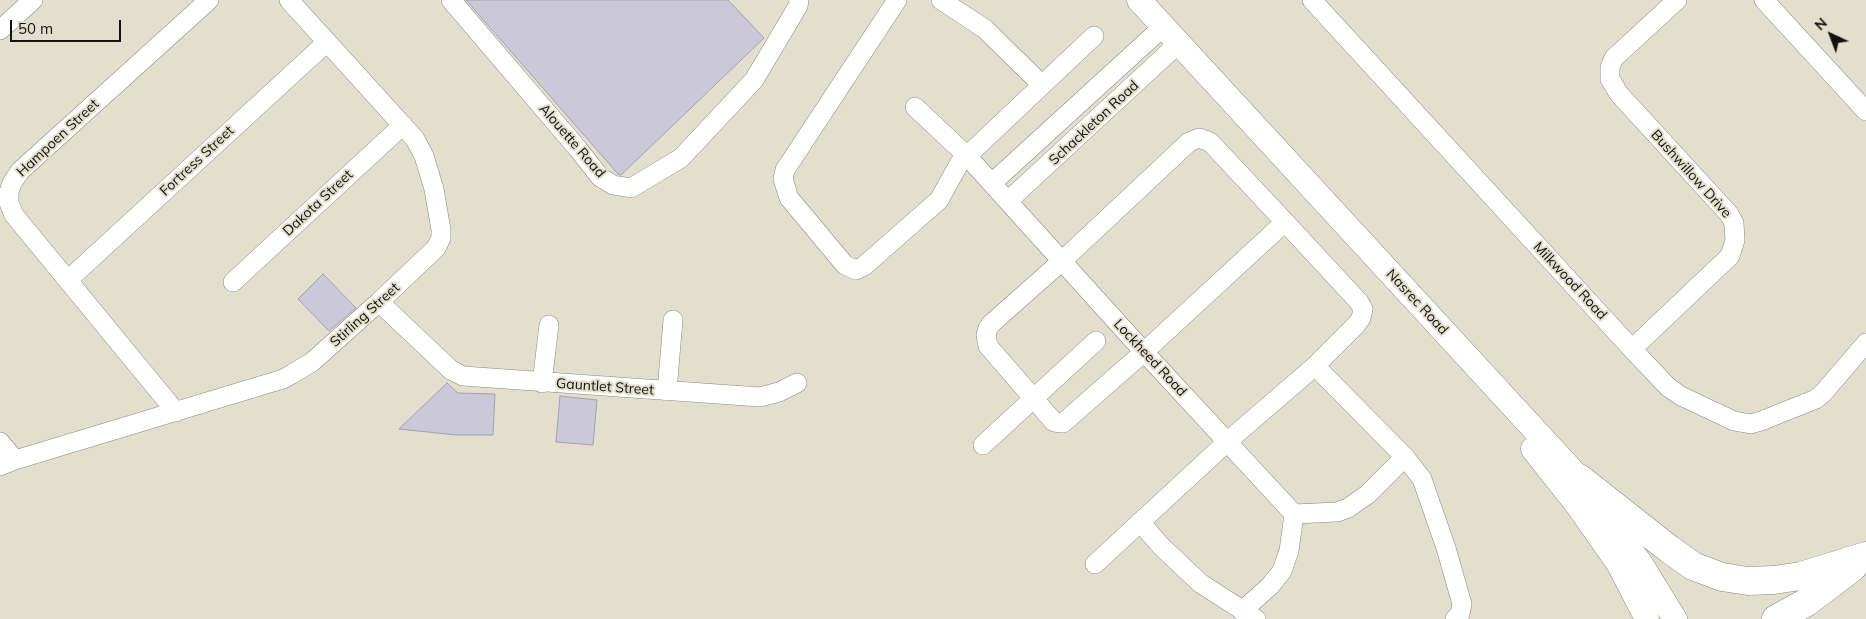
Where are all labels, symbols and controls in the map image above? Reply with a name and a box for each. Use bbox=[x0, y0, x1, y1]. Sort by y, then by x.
scale bar bbox=[12, 10, 124, 42]
north arrow bbox=[1806, 10, 1856, 60]
text: N bbox=[1811, 14, 1831, 34]
text: 50 m bbox=[18, 19, 53, 38]
street label: Schackleton Road bbox=[1046, 77, 1142, 169]
street label: Hampoen Street bbox=[14, 96, 102, 180]
street label: Alouette Road bbox=[535, 101, 609, 181]
street label: Fortress Street bbox=[157, 123, 237, 199]
street label: Bushwillow Drive bbox=[1647, 127, 1735, 221]
street label: Dakota Street bbox=[280, 166, 356, 240]
street label: Milkwood Road bbox=[1530, 239, 1610, 323]
street label: Nasrec Road bbox=[1382, 266, 1452, 338]
street label: Stirling Street bbox=[327, 279, 403, 351]
street label: Lockheed Road bbox=[1110, 316, 1190, 400]
street label: Gauntlet Street bbox=[556, 375, 654, 399]

